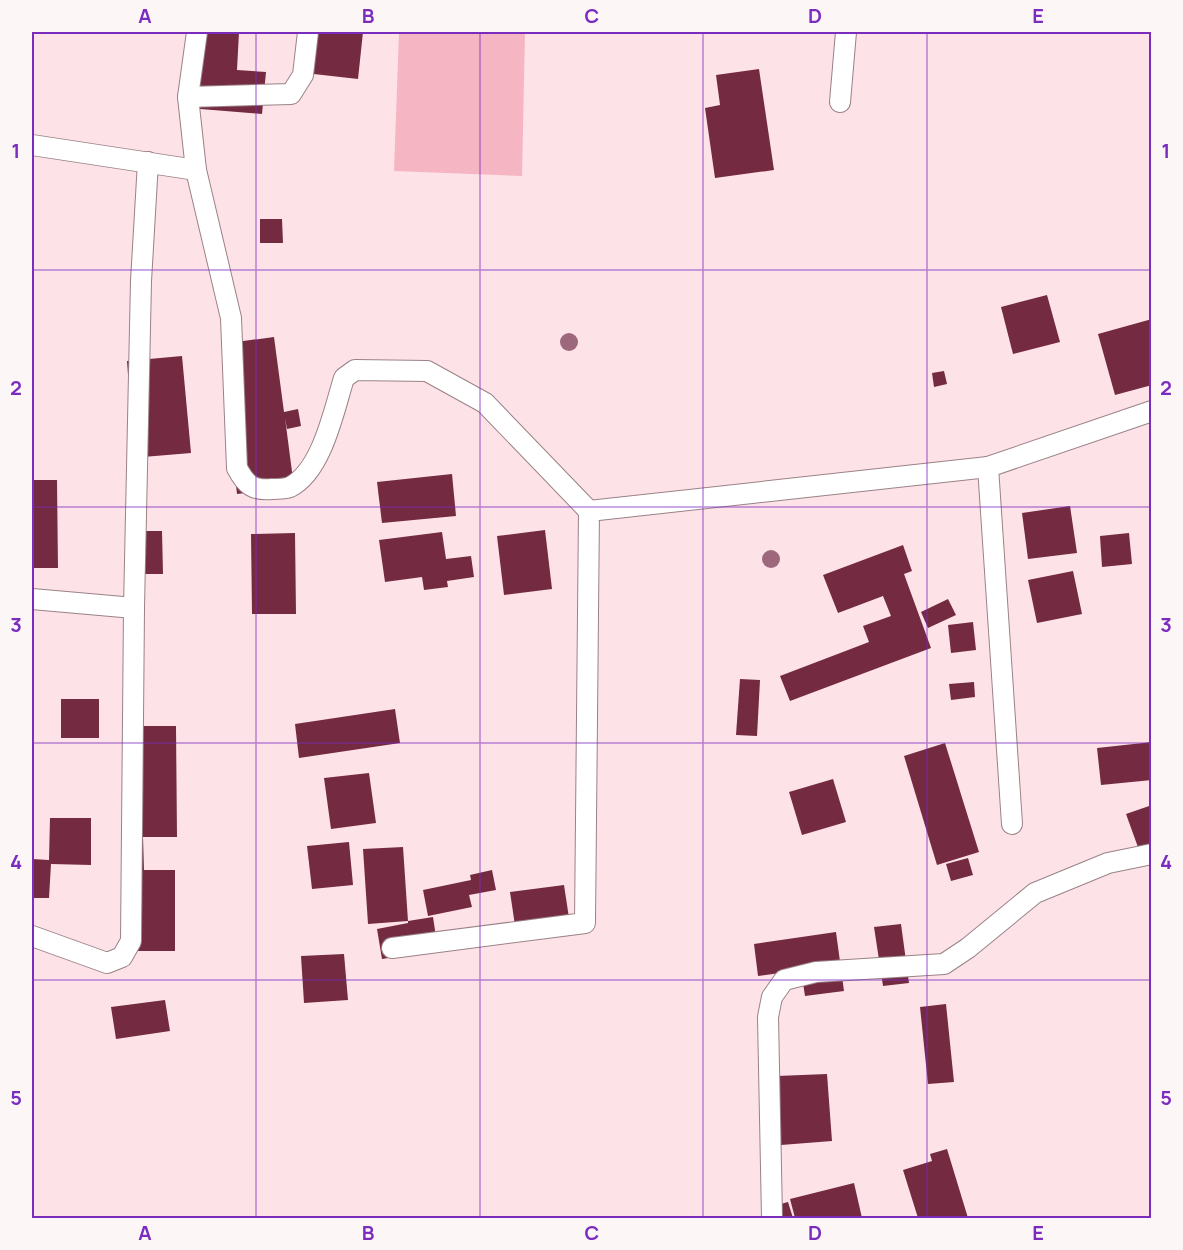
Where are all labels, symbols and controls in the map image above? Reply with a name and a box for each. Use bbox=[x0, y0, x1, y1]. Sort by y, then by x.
text: A bbox=[138, 2, 152, 29]
text: B bbox=[362, 2, 375, 29]
text: C bbox=[585, 2, 599, 29]
text: D bbox=[808, 2, 822, 29]
text: E bbox=[1032, 2, 1044, 29]
text: 1 bbox=[12, 137, 20, 164]
text: 1 bbox=[1162, 137, 1170, 164]
text: 2 bbox=[10, 374, 22, 401]
text: 2 bbox=[1160, 374, 1172, 401]
text: 3 bbox=[10, 611, 22, 638]
text: 3 bbox=[1160, 611, 1172, 638]
text: 4 bbox=[10, 848, 22, 875]
text: 4 bbox=[1160, 848, 1172, 875]
text: 5 bbox=[10, 1084, 22, 1111]
text: 5 bbox=[1160, 1084, 1172, 1111]
text: A bbox=[138, 1219, 152, 1246]
text: B bbox=[362, 1219, 375, 1246]
text: C bbox=[585, 1219, 599, 1246]
text: D bbox=[808, 1219, 822, 1246]
text: E bbox=[1032, 1219, 1044, 1246]

